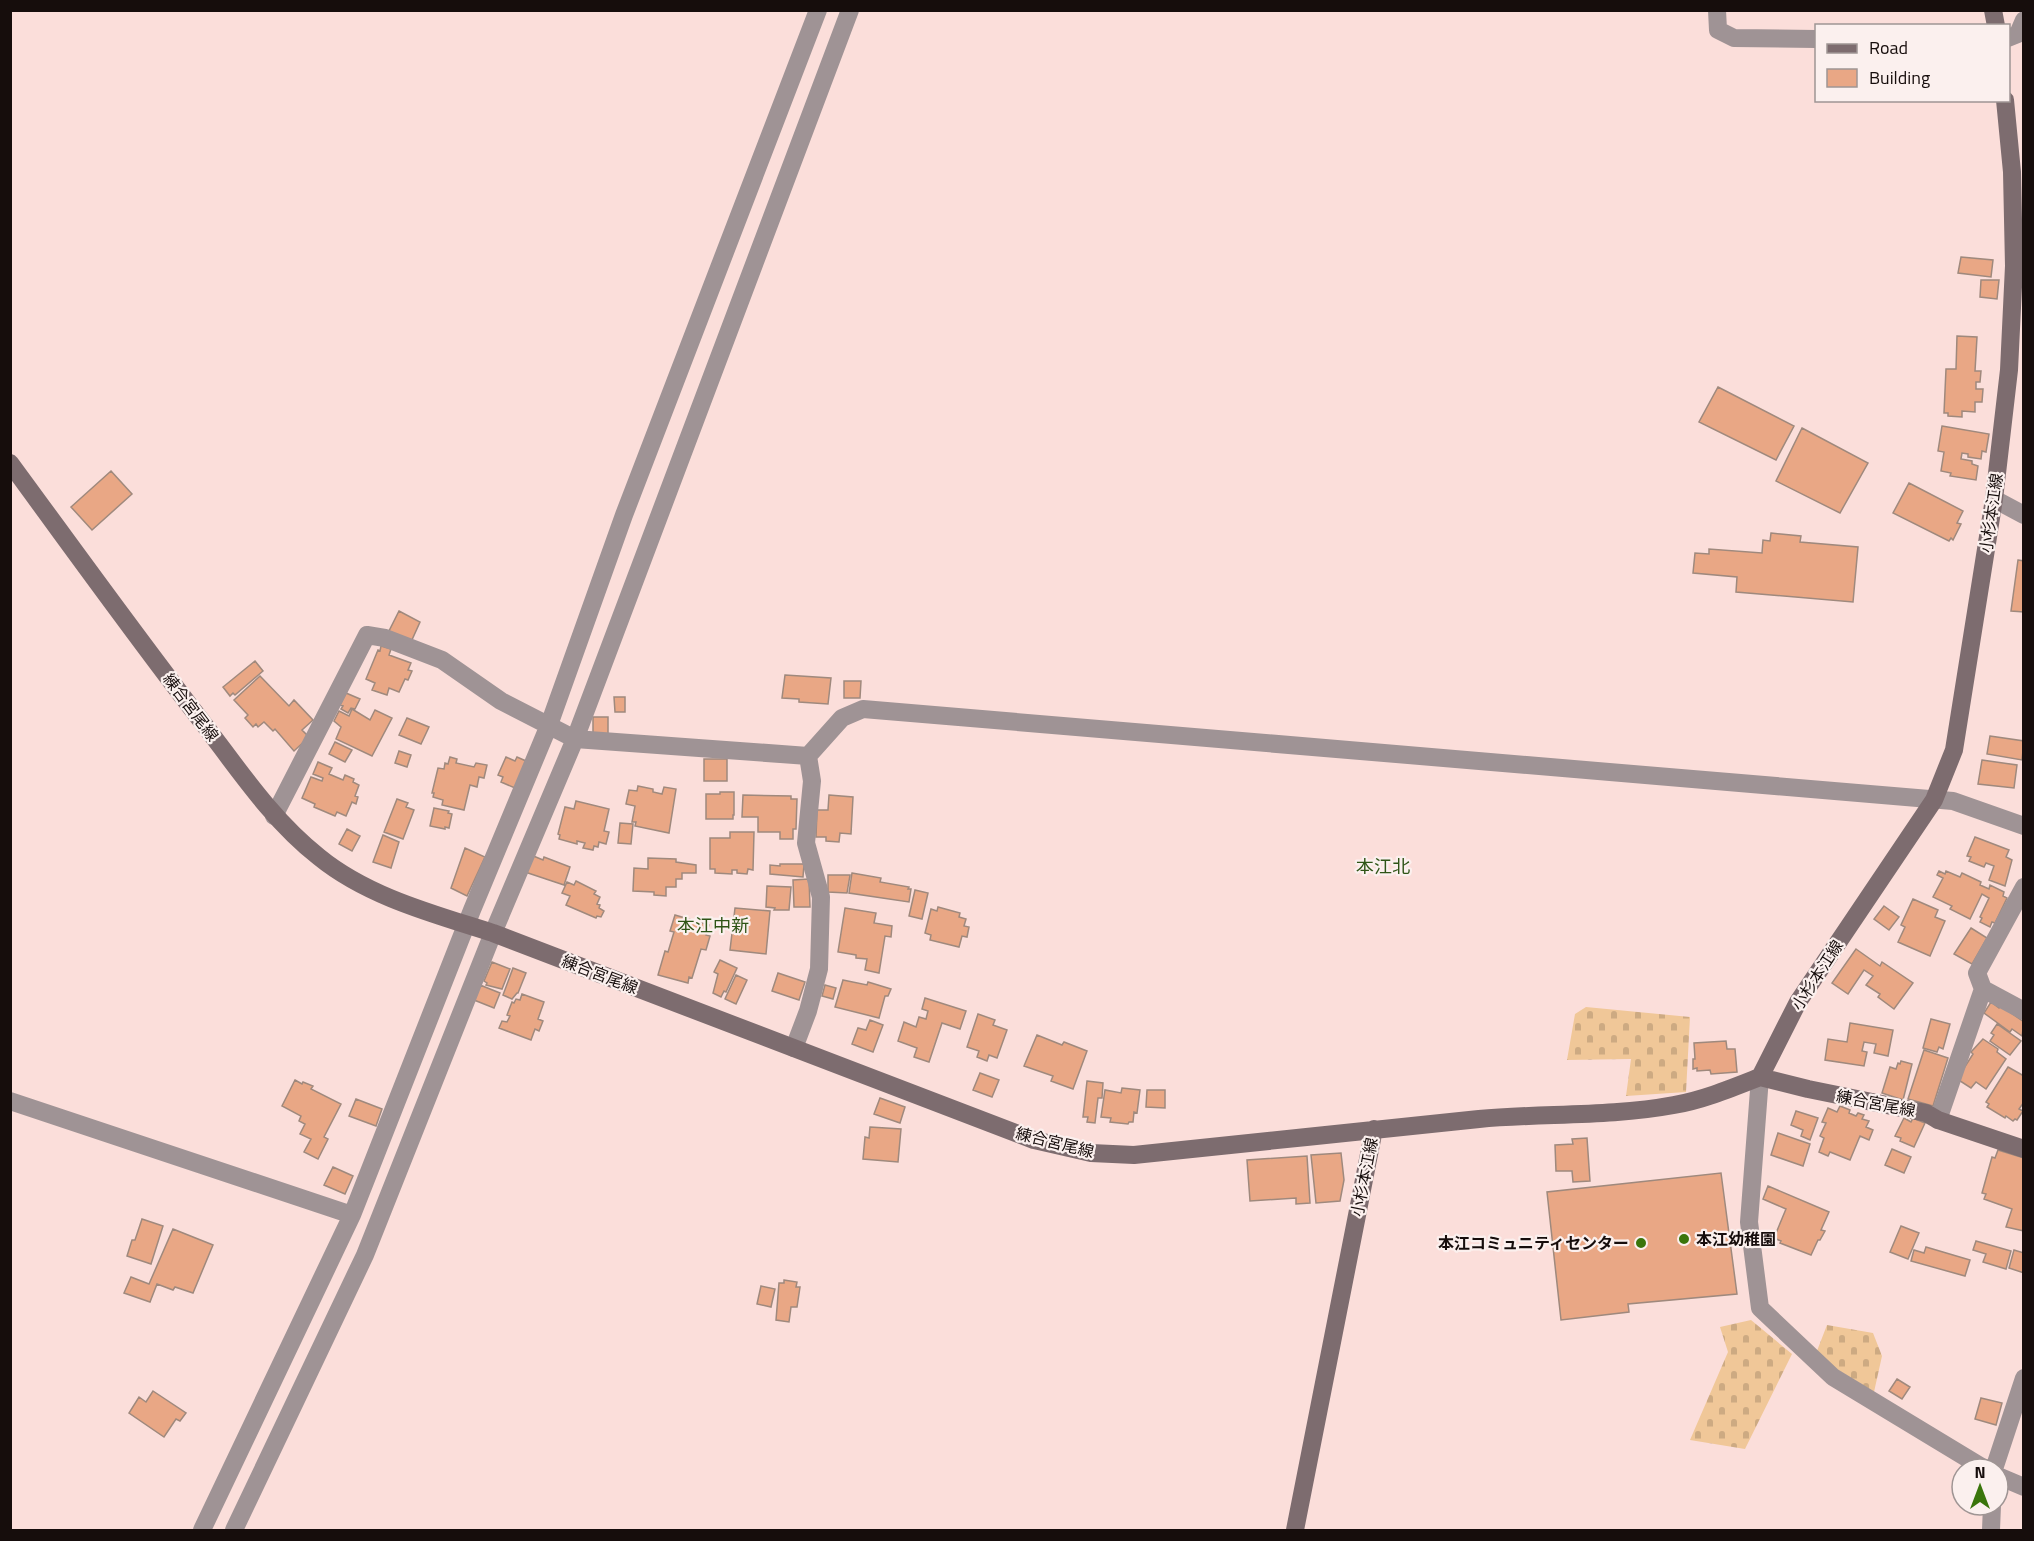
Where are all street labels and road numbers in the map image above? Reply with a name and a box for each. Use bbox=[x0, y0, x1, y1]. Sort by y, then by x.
street label: 小杉本江線 bbox=[1974, 472, 2008, 554]
street label: 練合宮尾線 bbox=[157, 668, 225, 746]
street label: 小杉本江線 bbox=[1785, 935, 1849, 1015]
street label: 練合宮尾線 bbox=[558, 948, 642, 1000]
street label: 練合宮尾線 bbox=[1834, 1084, 1918, 1122]
street label: 練合宮尾線 bbox=[1013, 1121, 1097, 1163]
street label: 小杉本江線 bbox=[1345, 1135, 1383, 1219]

